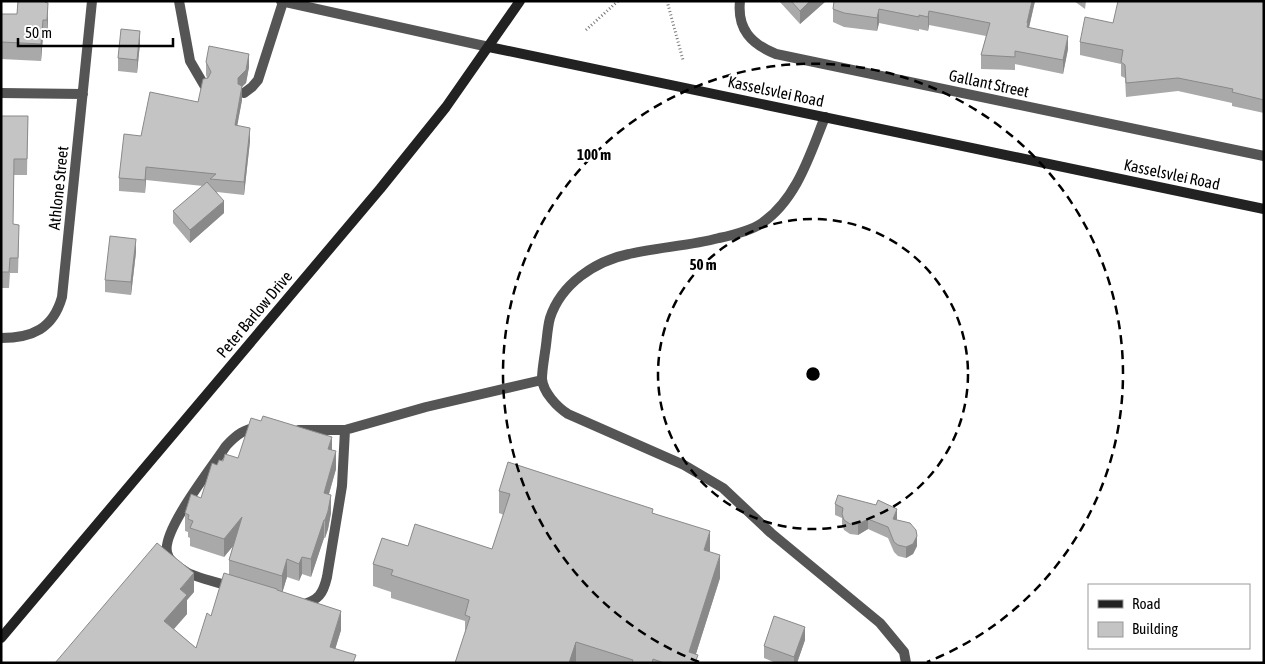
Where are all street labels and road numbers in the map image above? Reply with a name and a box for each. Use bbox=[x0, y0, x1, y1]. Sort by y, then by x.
street label: Gallant Street bbox=[947, 66, 1031, 100]
street label: Kasselsvlei Road bbox=[726, 72, 826, 110]
street label: Athlone Street bbox=[45, 145, 71, 231]
street label: Kasselsvlei Road bbox=[1122, 155, 1222, 193]
street label: Peter Barlow Drive bbox=[213, 267, 295, 361]

